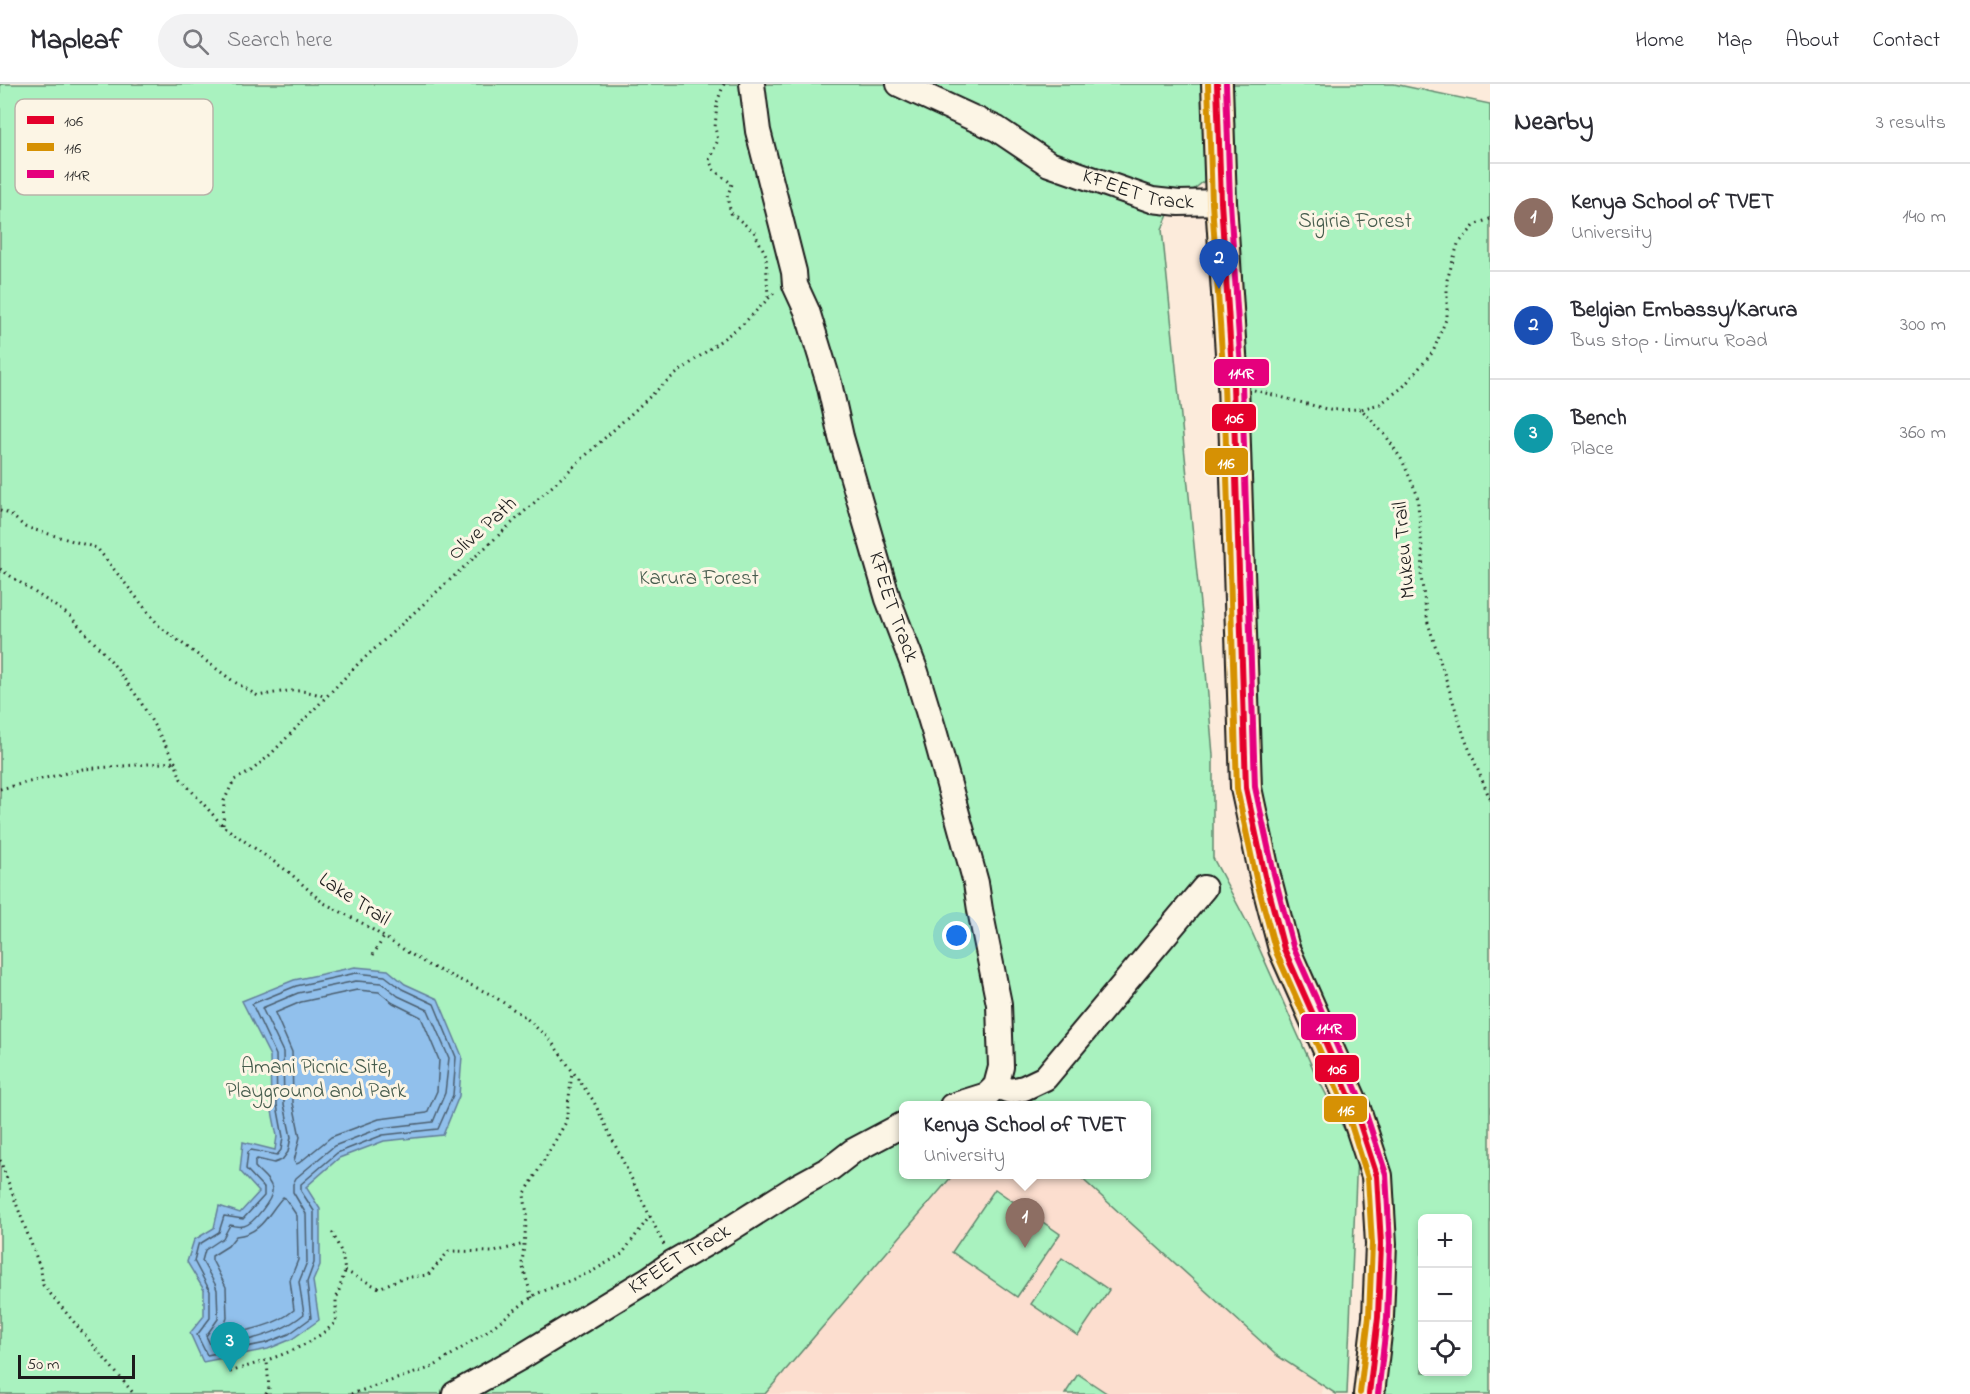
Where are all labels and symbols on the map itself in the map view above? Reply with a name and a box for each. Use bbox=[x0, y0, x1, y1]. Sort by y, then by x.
legend bbox=[15, 99, 213, 195]
text: 106 bbox=[64, 110, 83, 134]
text: 116 bbox=[64, 137, 81, 161]
street label: KFEET Track bbox=[1078, 162, 1195, 218]
text: 114R bbox=[64, 164, 90, 188]
park label: Sigiria Forest bbox=[1298, 207, 1412, 239]
pin: 2 bbox=[1200, 240, 1238, 289]
line badge: 114R bbox=[1213, 358, 1270, 387]
text: 114R bbox=[1228, 362, 1255, 386]
line badge: 106 bbox=[1211, 403, 1257, 432]
text: 106 bbox=[1224, 407, 1244, 431]
line badge: 116 bbox=[1204, 447, 1249, 476]
text: 116 bbox=[1217, 452, 1236, 476]
street label: Olive Path bbox=[442, 490, 524, 568]
street label: Mukeu Trail bbox=[1386, 500, 1424, 600]
street label: KFEET Track bbox=[860, 548, 926, 667]
park label: Karura Forest bbox=[639, 564, 759, 594]
street label: Lake Trail bbox=[312, 866, 396, 934]
your location bbox=[942, 921, 971, 950]
line badge: 114R bbox=[1300, 1013, 1357, 1041]
text: 114R bbox=[1316, 1017, 1343, 1041]
park label: Amani Picnic Site, Playground and Park bbox=[226, 1053, 407, 1109]
line badge: 106 bbox=[1314, 1054, 1360, 1083]
text: 106 bbox=[1327, 1058, 1347, 1082]
line badge: 116 bbox=[1323, 1095, 1368, 1123]
text: 116 bbox=[1337, 1099, 1356, 1123]
pin: 1 bbox=[1006, 1198, 1044, 1248]
street label: KFEET Track bbox=[623, 1217, 738, 1303]
pin: 3 bbox=[210, 1322, 250, 1372]
scale bar bbox=[18, 1352, 135, 1380]

